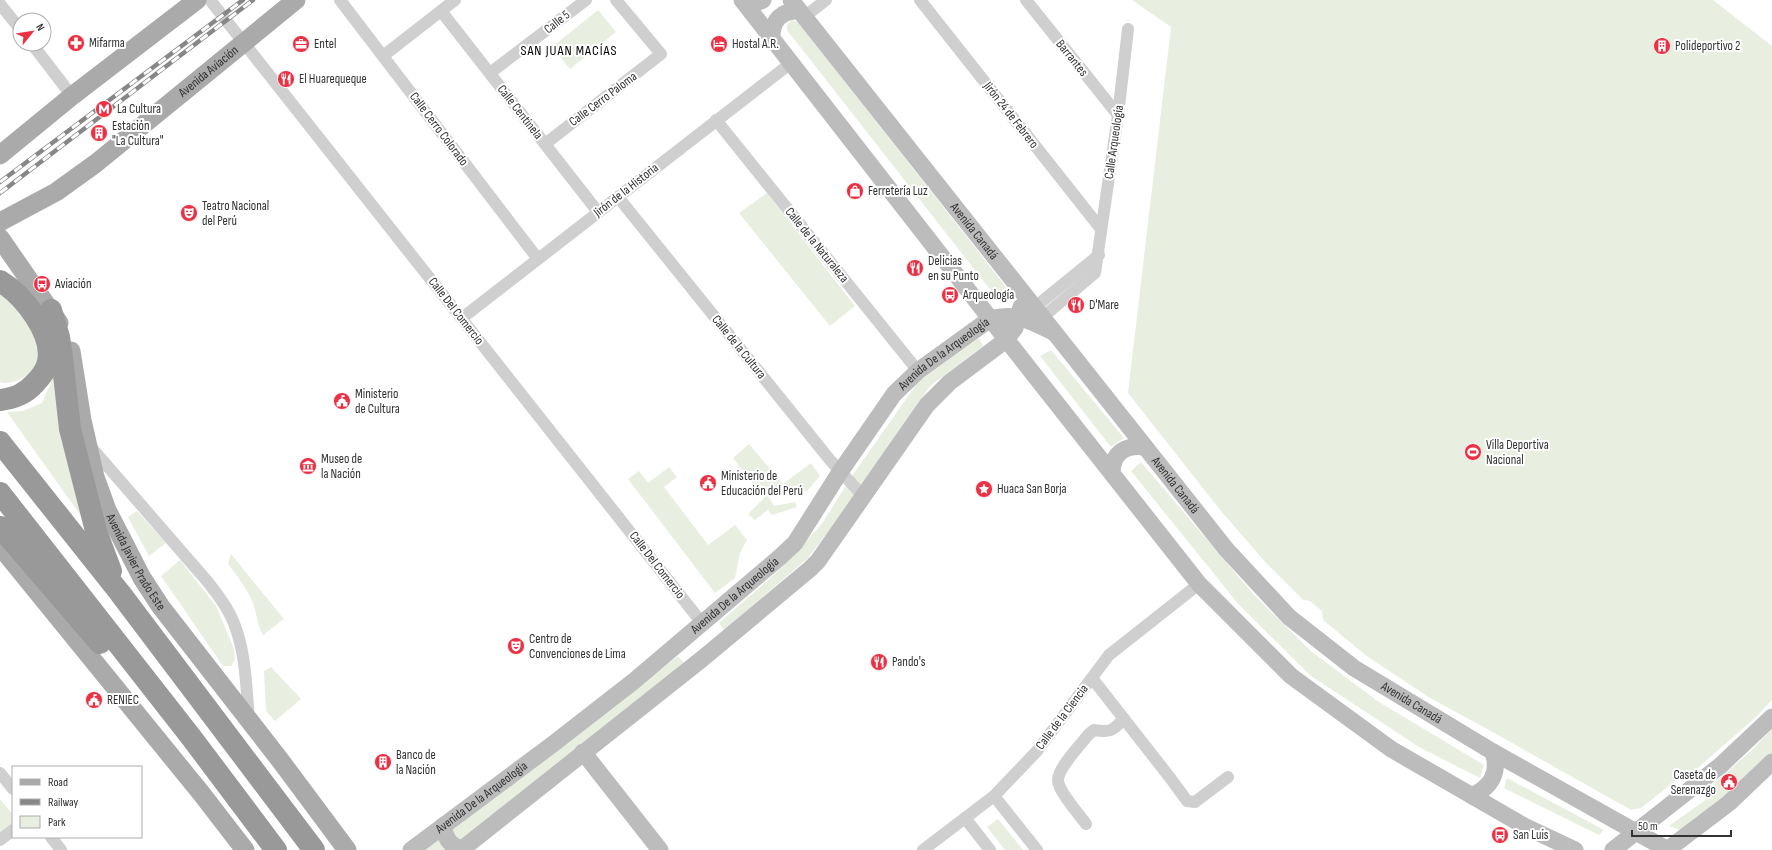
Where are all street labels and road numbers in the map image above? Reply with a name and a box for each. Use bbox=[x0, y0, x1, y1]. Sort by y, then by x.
street label: Calle 5 bbox=[541, 7, 573, 37]
street label: Barrantes bbox=[1052, 36, 1092, 80]
street label: Avenida Aviación bbox=[175, 42, 242, 101]
street label: Calle Cerro Paloma bbox=[566, 68, 640, 130]
street label: Jirón 24 de Febrero bbox=[979, 78, 1042, 152]
street label: Calle Centinela bbox=[494, 82, 546, 142]
street label: Calle Cerro Colorado bbox=[406, 89, 472, 169]
street label: Calle Arqueología bbox=[1101, 104, 1127, 180]
street label: Jirón de la Historia bbox=[590, 160, 662, 221]
street label: Avenida Canadá bbox=[946, 199, 1002, 263]
street label: Calle de la Naturaleza bbox=[782, 204, 852, 286]
street label: Calle Del Comercio bbox=[425, 274, 487, 348]
street label: Calle de la Cultura bbox=[708, 312, 770, 382]
street label: Avenida De la Arqueología bbox=[894, 314, 993, 394]
street label: Avenida Canadá bbox=[1147, 453, 1203, 517]
street label: Avenida Javier Prado Este bbox=[102, 510, 169, 614]
street label: Calle Del Comercio bbox=[626, 528, 688, 602]
street label: Avenida De la Arqueología bbox=[687, 554, 782, 638]
street label: Avenida Canadá bbox=[1377, 678, 1445, 727]
street label: Calle de la Ciencia bbox=[1032, 681, 1092, 753]
street label: Avenida De la Arqueología bbox=[432, 758, 531, 837]

